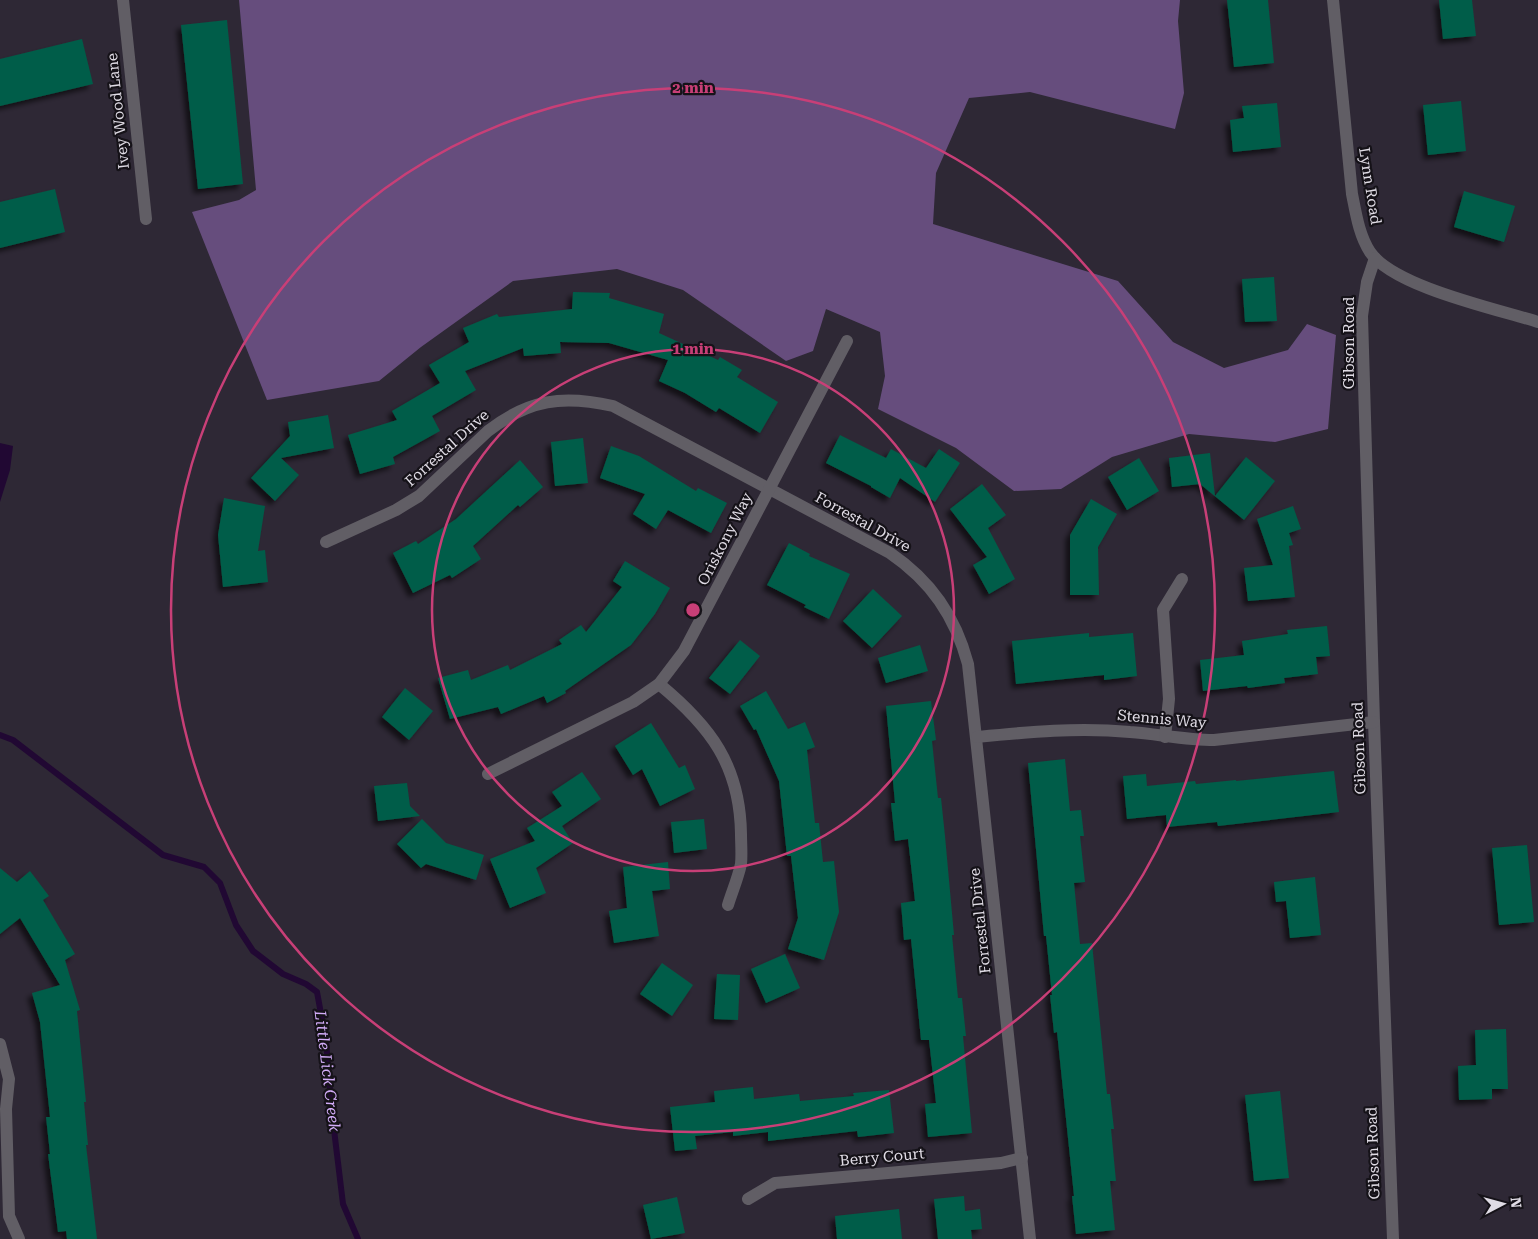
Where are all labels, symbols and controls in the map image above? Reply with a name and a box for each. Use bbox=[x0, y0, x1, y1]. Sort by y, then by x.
street label: Ivey Wood Lane bbox=[103, 52, 133, 170]
text: 2 min bbox=[672, 79, 714, 97]
street label: Lynn Road bbox=[1355, 146, 1385, 226]
street label: Gibson Road bbox=[1340, 296, 1358, 389]
text: 1 min bbox=[672, 340, 714, 358]
street label: Forrestal Drive bbox=[401, 406, 493, 490]
street label: Forrestal Drive bbox=[812, 488, 914, 556]
street label: Oriskony Way bbox=[694, 489, 756, 588]
centre of rings bbox=[684, 601, 702, 619]
street label: Gibson Road bbox=[1348, 701, 1370, 795]
street label: Stennis Way bbox=[1117, 706, 1207, 732]
street label: Forrestal Drive bbox=[965, 867, 995, 975]
water label: Little Lick Creek bbox=[311, 1008, 344, 1133]
street label: Gibson Road bbox=[1362, 1106, 1384, 1200]
street label: Berry Court bbox=[839, 1144, 926, 1170]
north arrow bbox=[1478, 1179, 1528, 1229]
text: N bbox=[1507, 1196, 1524, 1209]

